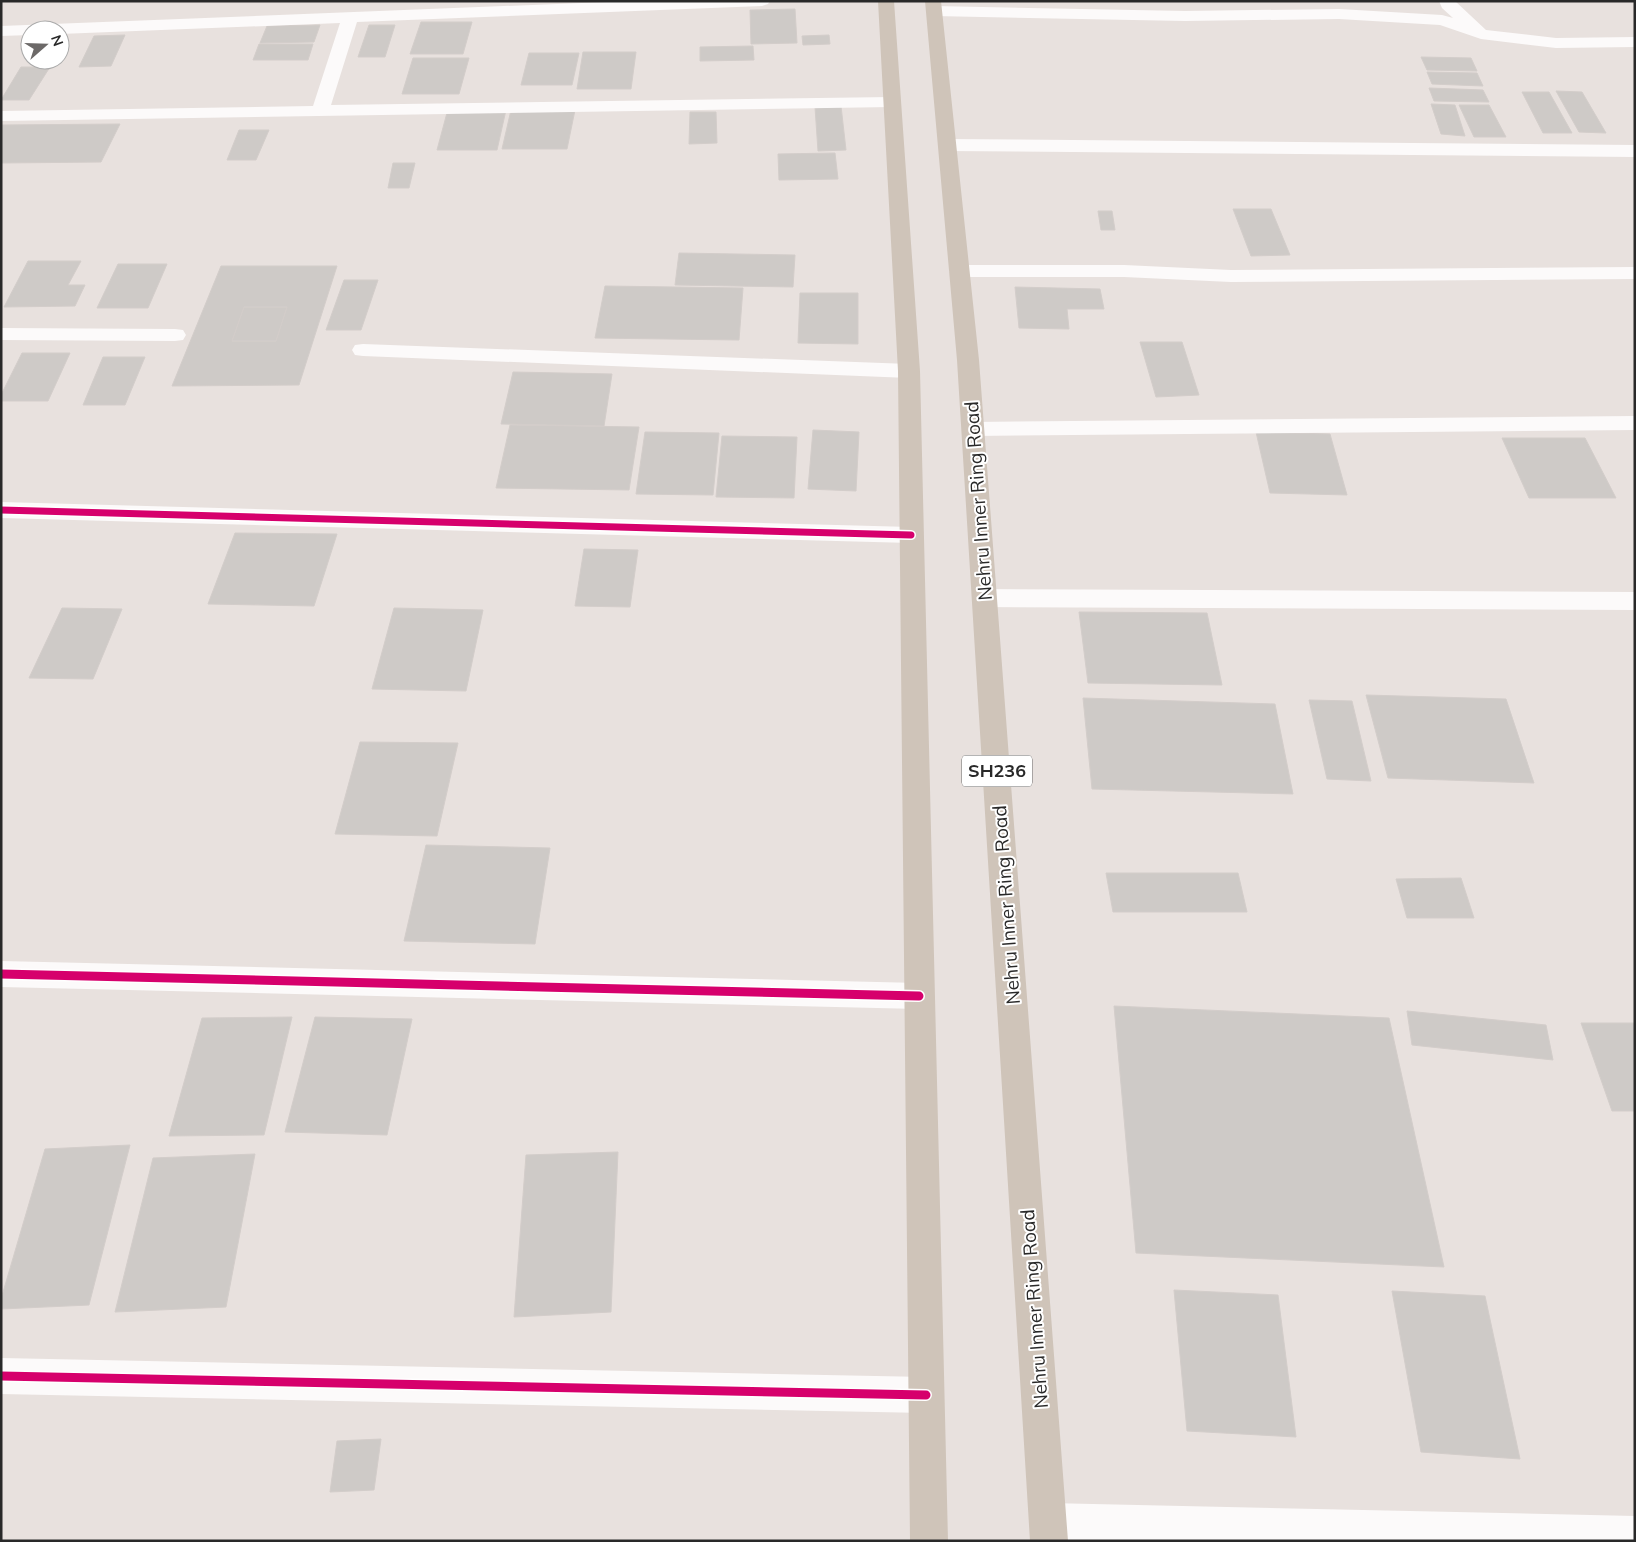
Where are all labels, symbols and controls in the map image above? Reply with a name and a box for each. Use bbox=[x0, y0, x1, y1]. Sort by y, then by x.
north arrow bbox=[20, 20, 70, 70]
text: N bbox=[47, 33, 67, 49]
street label: Nehru Inner Ring Road bbox=[959, 401, 997, 601]
road number: SH236 bbox=[962, 756, 1032, 786]
street label: Nehru Inner Ring Road bbox=[987, 805, 1025, 1005]
street label: Nehru Inner Ring Road bbox=[1015, 1209, 1053, 1409]

